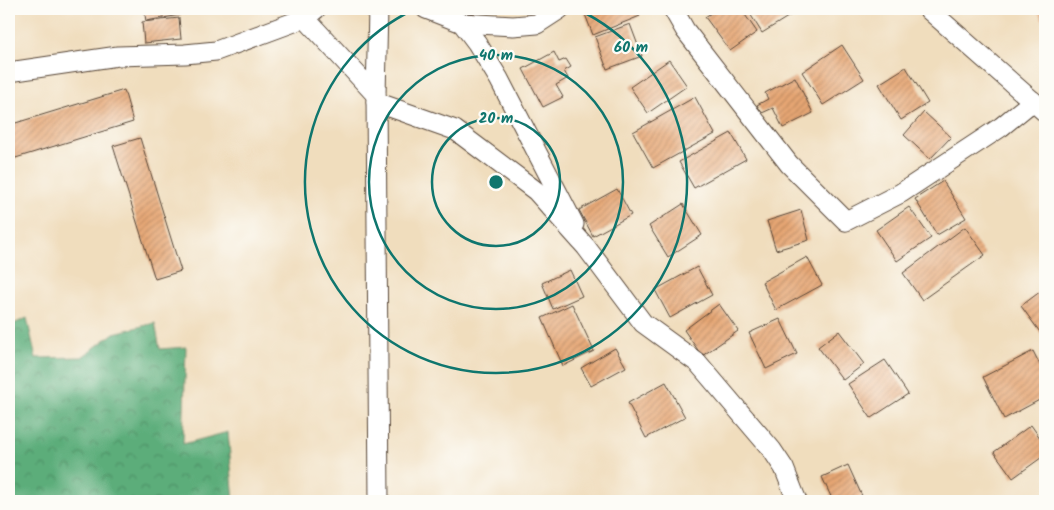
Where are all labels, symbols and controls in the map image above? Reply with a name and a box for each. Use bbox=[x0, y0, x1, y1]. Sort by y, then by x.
text: 60 m bbox=[614, 36, 648, 60]
text: 40 m bbox=[479, 44, 513, 68]
text: 20 m bbox=[479, 107, 513, 131]
centre of rings bbox=[487, 173, 505, 191]

